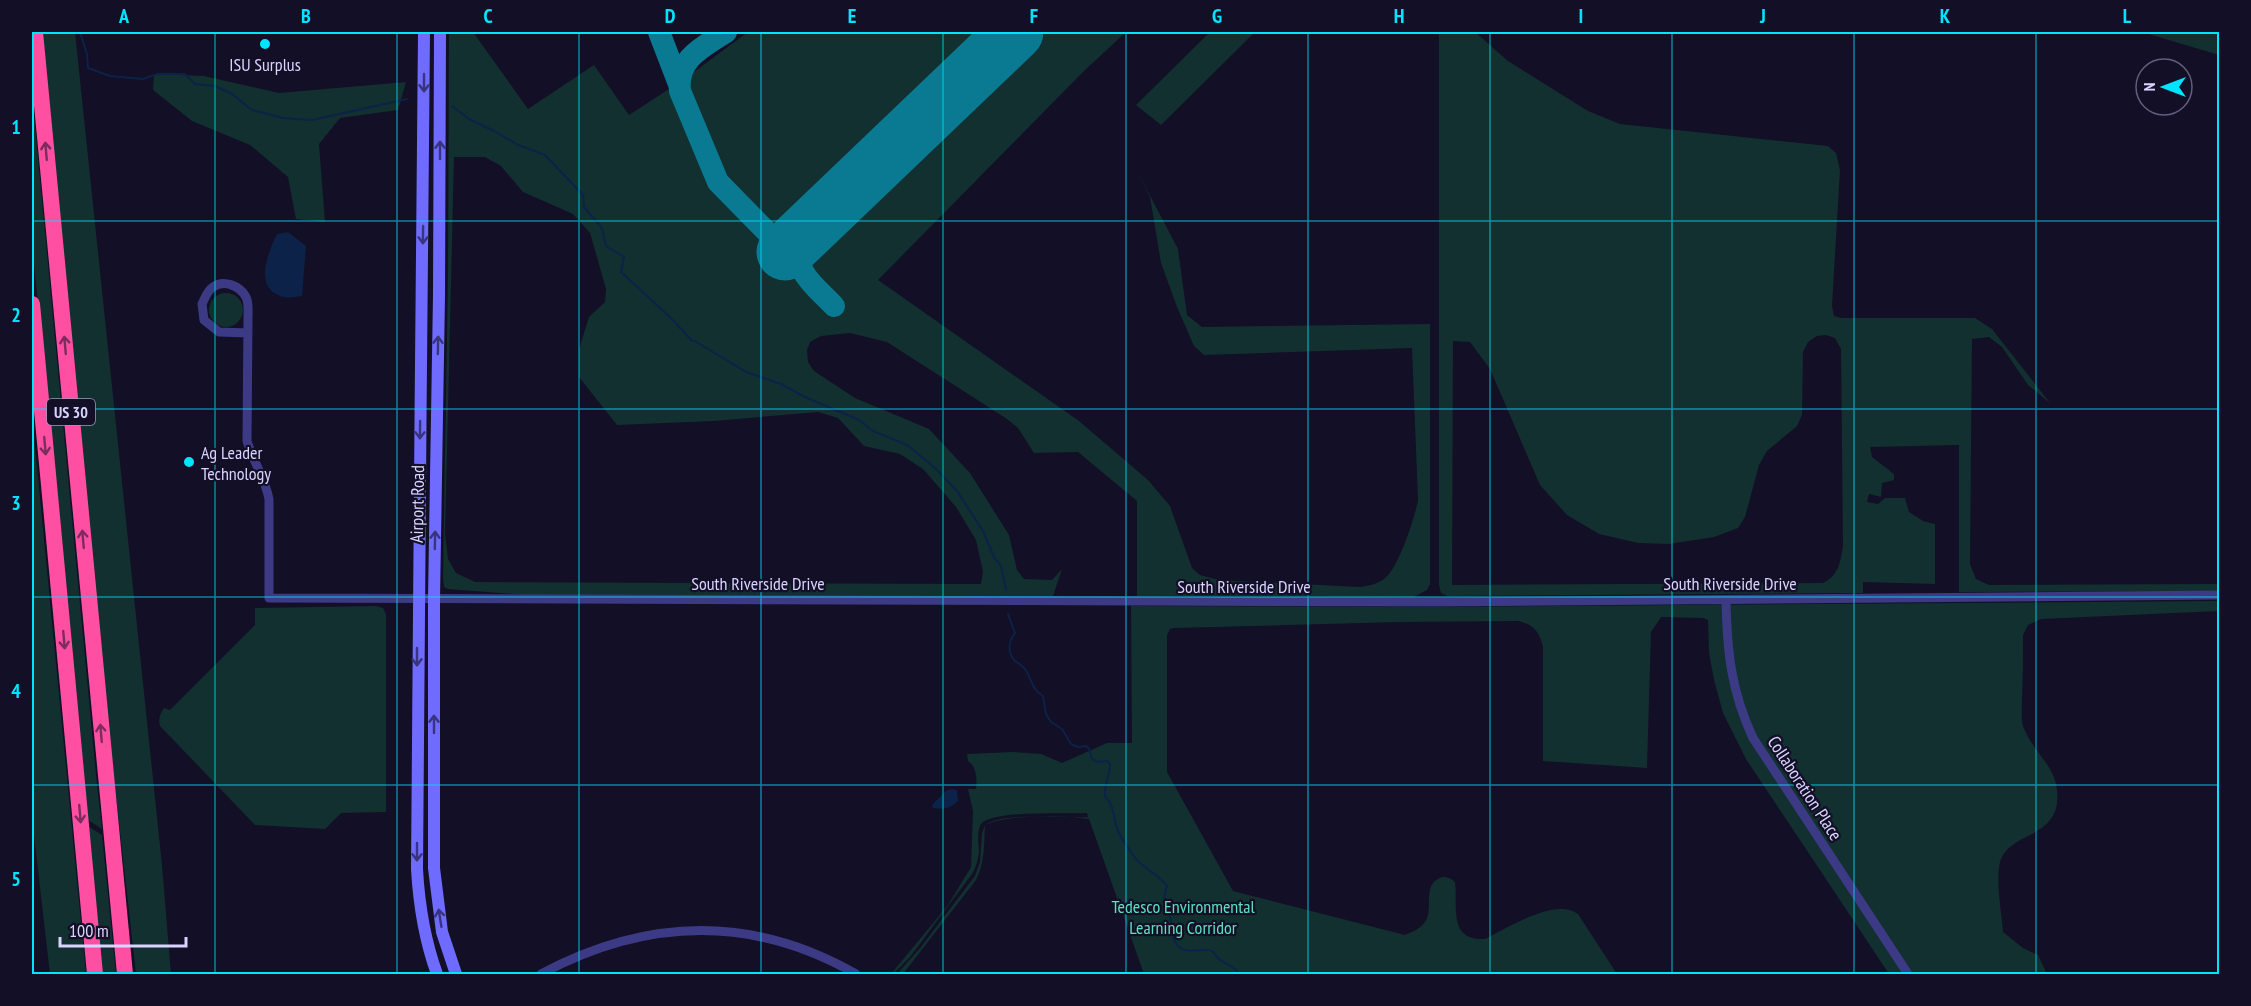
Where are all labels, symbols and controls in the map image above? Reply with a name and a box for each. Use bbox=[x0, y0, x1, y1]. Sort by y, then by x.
text: A bbox=[118, 3, 130, 29]
text: B bbox=[301, 3, 311, 29]
text: C bbox=[483, 3, 493, 29]
text: D bbox=[665, 3, 676, 29]
text: E bbox=[848, 3, 856, 29]
text: F bbox=[1030, 3, 1038, 29]
text: G bbox=[1212, 3, 1222, 29]
text: H bbox=[1394, 3, 1404, 29]
text: I bbox=[1579, 3, 1583, 29]
text: J bbox=[1759, 3, 1766, 29]
text: K bbox=[1940, 3, 1951, 29]
text: L bbox=[2123, 3, 2132, 29]
marker: ISU Surplus bbox=[258, 37, 272, 51]
place label: ISU Surplus bbox=[229, 53, 301, 76]
north arrow bbox=[2134, 57, 2194, 117]
one-way arrow bbox=[418, 72, 430, 92]
text: N bbox=[2139, 83, 2159, 91]
text: 1 bbox=[11, 114, 21, 140]
one-way arrow bbox=[434, 141, 446, 161]
one-way arrow bbox=[40, 142, 51, 161]
one-way arrow bbox=[417, 224, 429, 244]
text: 2 bbox=[11, 302, 21, 328]
one-way arrow bbox=[59, 336, 70, 356]
one-way arrow bbox=[432, 336, 444, 356]
road number: US 30 bbox=[47, 399, 95, 425]
one-way arrow bbox=[414, 419, 426, 439]
one-way arrow bbox=[40, 436, 51, 456]
place label: Ag Leader Technology bbox=[201, 441, 271, 485]
marker: Ag Leader Technology bbox=[182, 455, 196, 469]
street label: Airport Road bbox=[405, 465, 429, 543]
text: 3 bbox=[11, 490, 21, 516]
one-way arrow bbox=[77, 530, 88, 550]
one-way arrow bbox=[429, 531, 441, 551]
street label: South Riverside Drive bbox=[691, 572, 825, 595]
street label: South Riverside Drive bbox=[1663, 572, 1797, 595]
street label: South Riverside Drive bbox=[1177, 575, 1311, 598]
one-way arrow bbox=[59, 630, 70, 650]
one-way arrow bbox=[411, 647, 423, 667]
text: 4 bbox=[11, 678, 21, 704]
one-way arrow bbox=[428, 714, 440, 734]
one-way arrow bbox=[95, 724, 106, 744]
street label: Collaboration Place bbox=[1763, 731, 1847, 845]
one-way arrow bbox=[75, 803, 86, 823]
one-way arrow bbox=[411, 842, 423, 862]
text: 5 bbox=[11, 866, 21, 892]
park label: Tedesco Environmental Learning Corridor bbox=[1111, 895, 1255, 939]
one-way arrow bbox=[435, 909, 446, 929]
scale bar bbox=[60, 910, 186, 948]
text: 100 m bbox=[69, 919, 109, 942]

